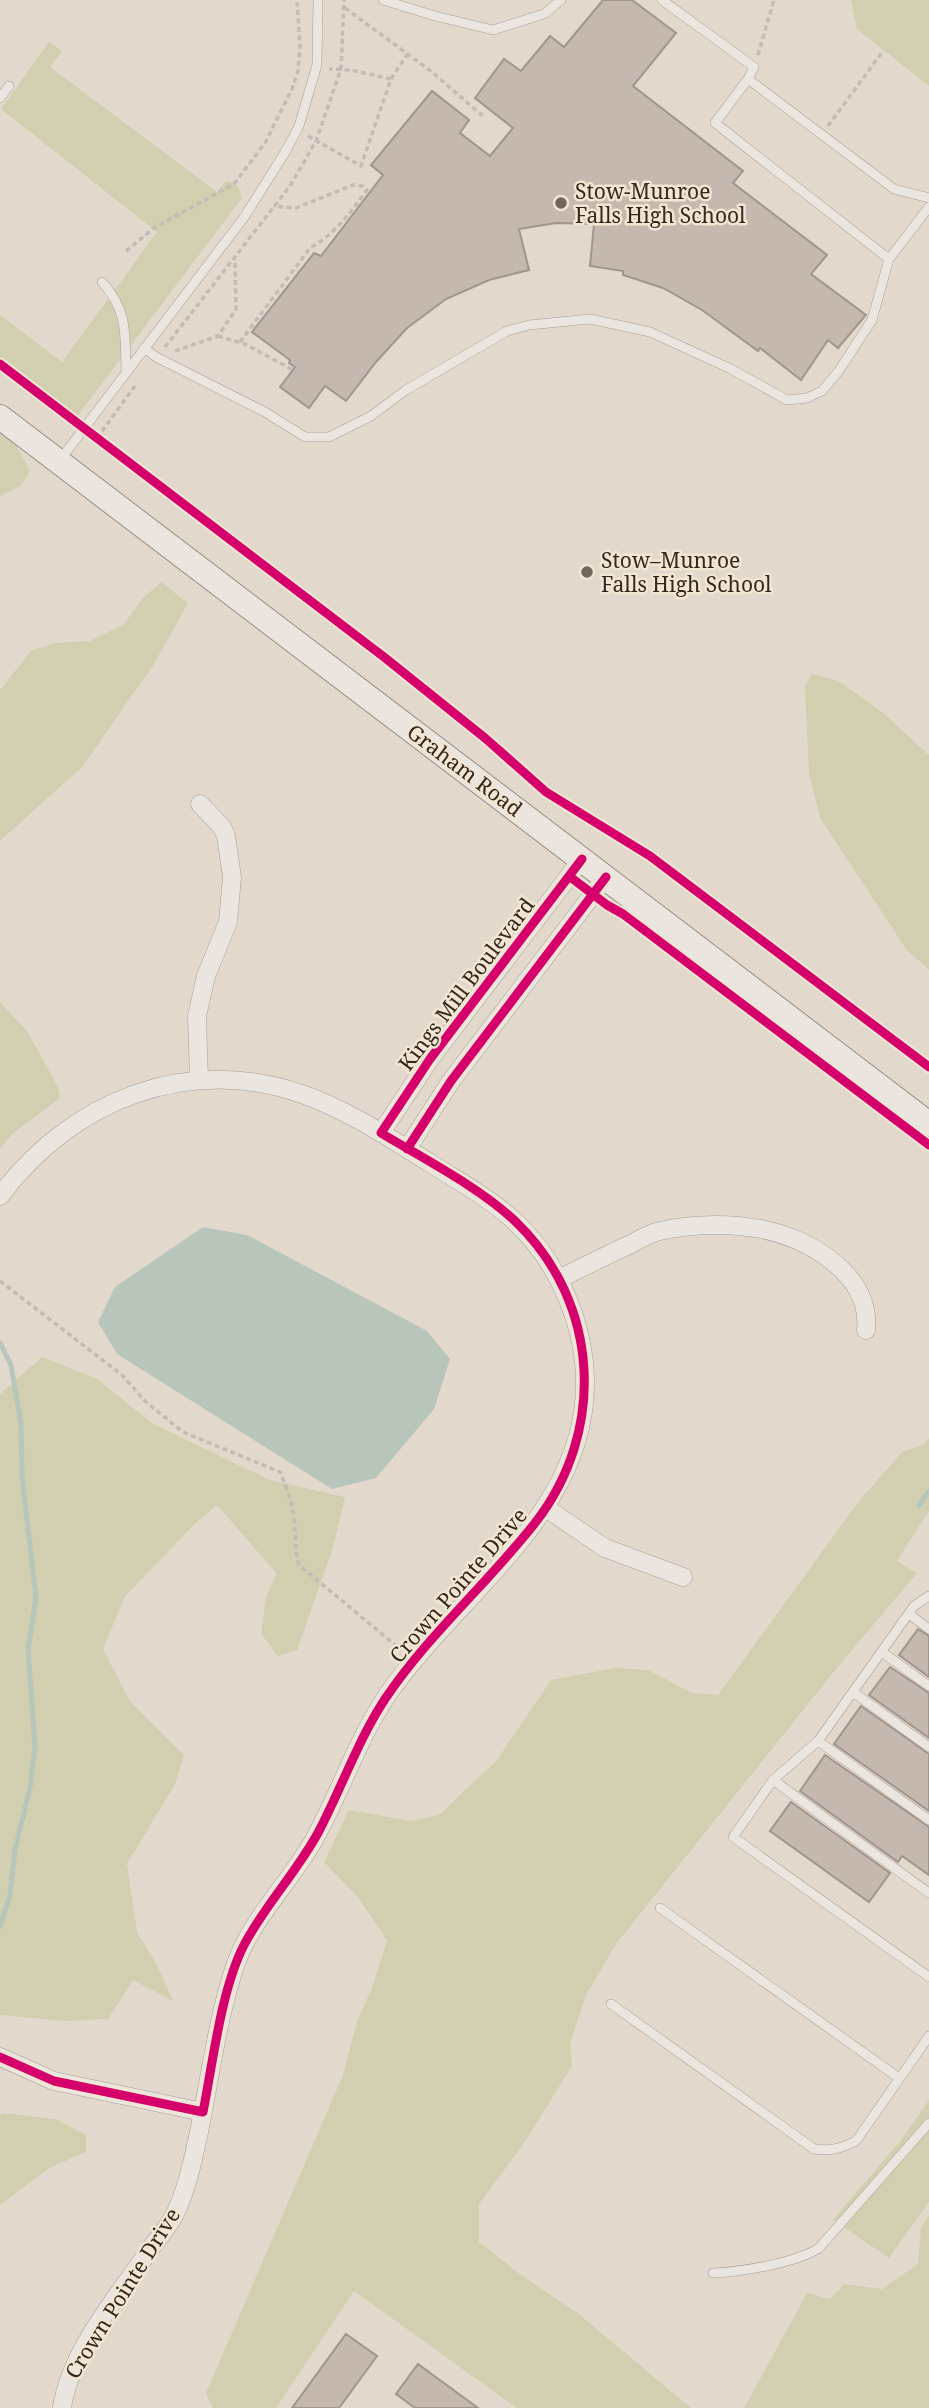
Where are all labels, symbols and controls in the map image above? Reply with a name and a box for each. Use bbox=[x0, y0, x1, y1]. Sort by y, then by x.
place label: Stow-Munroe Falls High School bbox=[575, 177, 746, 229]
marker: Stow-Munroe Falls High School bbox=[553, 195, 569, 211]
place label: Stow–Munroe Falls High School bbox=[601, 546, 772, 598]
marker: Stow–Munroe Falls High School bbox=[579, 564, 595, 580]
street label: Graham Road bbox=[402, 717, 528, 823]
street label: Kings Mill Boulevard bbox=[392, 892, 540, 1076]
street label: Crown Pointe Drive bbox=[383, 1502, 533, 1668]
street label: Crown Pointe Drive bbox=[58, 2202, 186, 2384]

